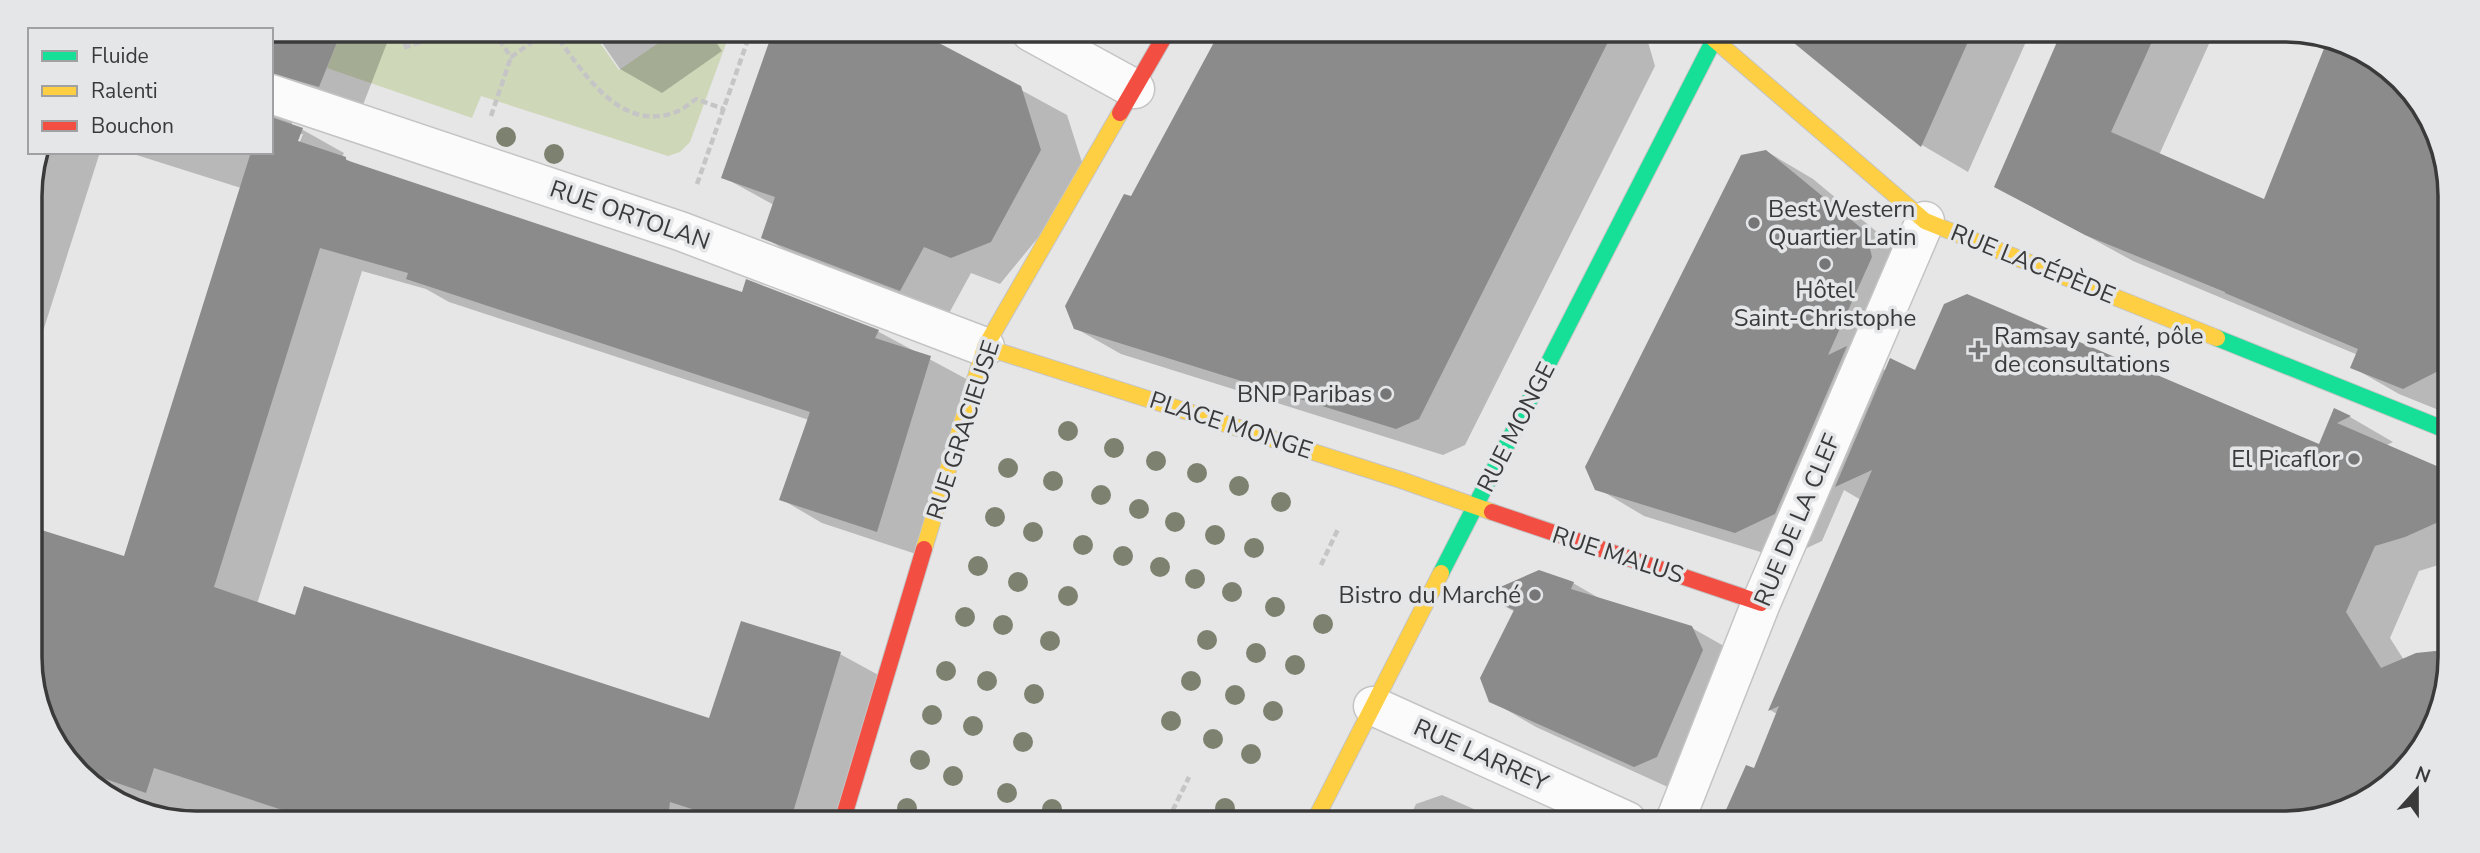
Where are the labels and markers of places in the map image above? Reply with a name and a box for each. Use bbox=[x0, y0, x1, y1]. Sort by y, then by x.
place label: Best Western Quartier Latin bbox=[1768, 193, 1917, 253]
marker: Best Western Quartier Latin bbox=[1746, 215, 1762, 231]
marker: Hôtel Saint-Christophe bbox=[1817, 256, 1833, 272]
place label: Hôtel Saint-Christophe bbox=[1734, 274, 1916, 334]
place label: Ramsay santé, pôle de consultations bbox=[1994, 320, 2204, 380]
marker: Ramsay santé, pôle de consultations bbox=[1968, 340, 1988, 360]
place label: BNP Paribas bbox=[1237, 378, 1372, 410]
marker: BNP Paribas bbox=[1378, 386, 1394, 402]
place label: El Picaflor bbox=[2231, 443, 2340, 475]
marker: El Picaflor bbox=[2346, 451, 2362, 467]
place label: Bistro du Marché bbox=[1339, 579, 1521, 611]
marker: Bistro du Marché bbox=[1527, 587, 1543, 603]

